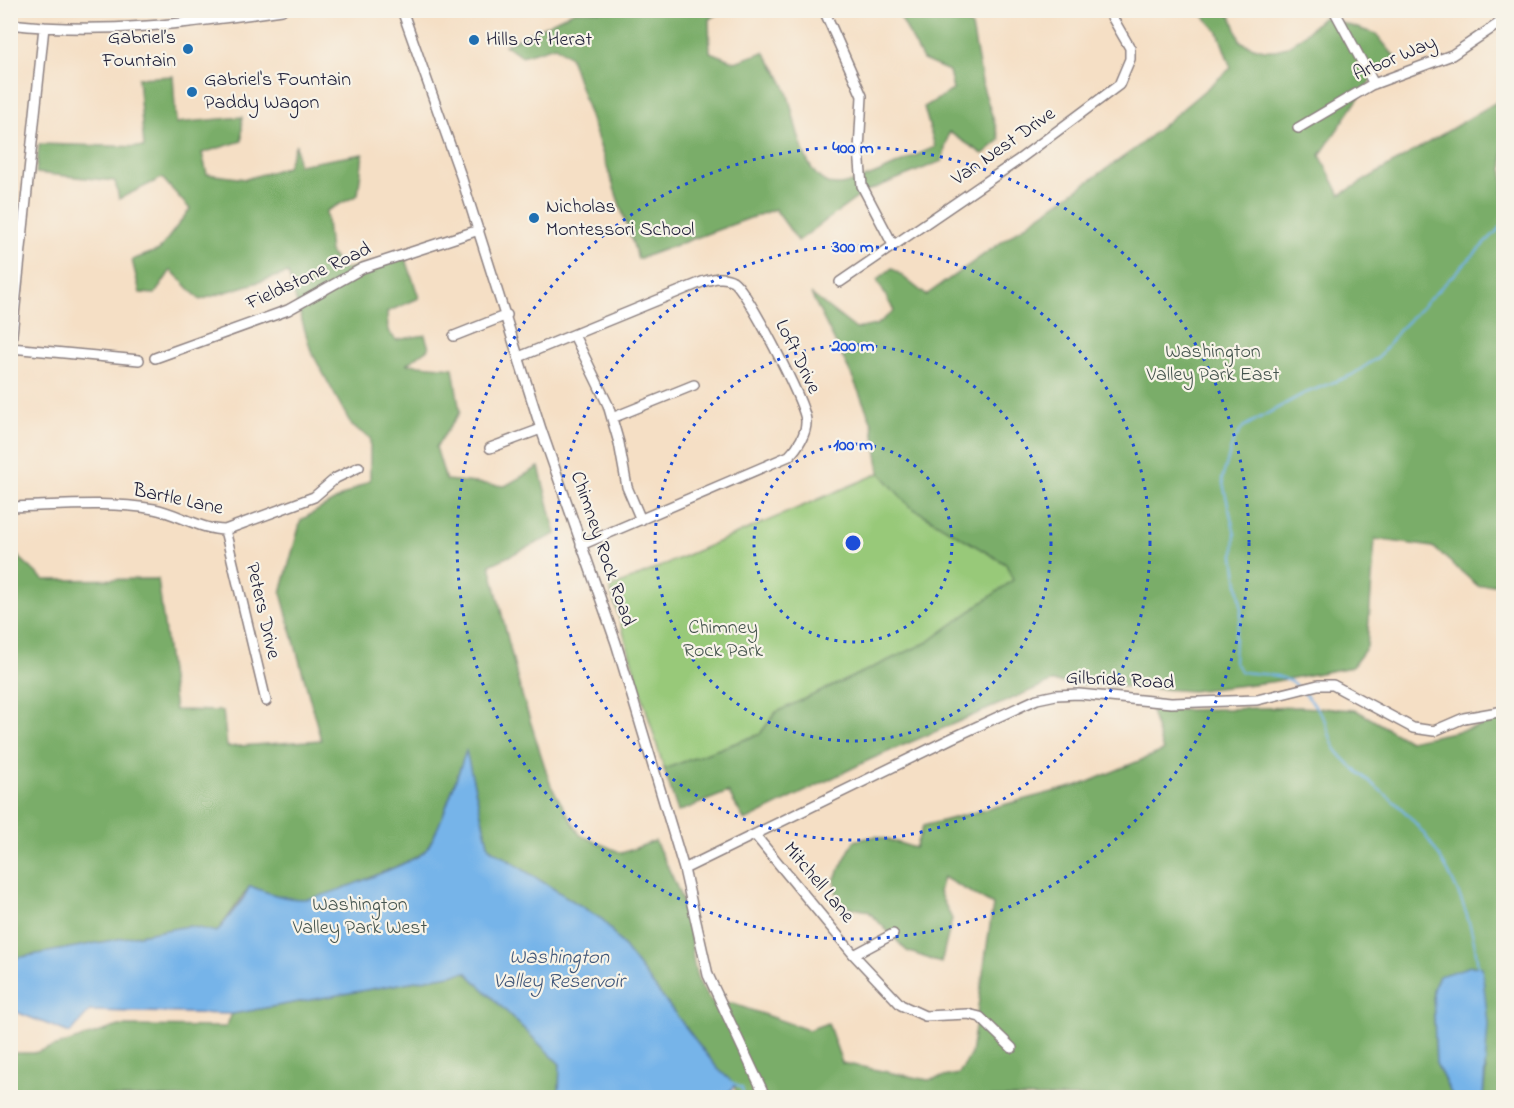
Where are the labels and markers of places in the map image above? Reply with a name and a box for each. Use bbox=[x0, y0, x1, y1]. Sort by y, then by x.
place label: Gabriel’s Fountain bbox=[101, 24, 176, 76]
place label: Hills of Herat bbox=[486, 26, 592, 55]
marker: Hills of Herat bbox=[467, 33, 481, 47]
marker: Gabriel’s Fountain bbox=[181, 42, 195, 56]
place label: Gabriel's Fountain Paddy Wagon bbox=[204, 66, 351, 119]
marker: Gabriel's Fountain Paddy Wagon bbox=[185, 85, 199, 99]
place label: Nicholas Montessori School bbox=[546, 193, 694, 245]
marker: Nicholas Montessori School bbox=[527, 211, 541, 225]
centre of rings bbox=[843, 533, 863, 553]

